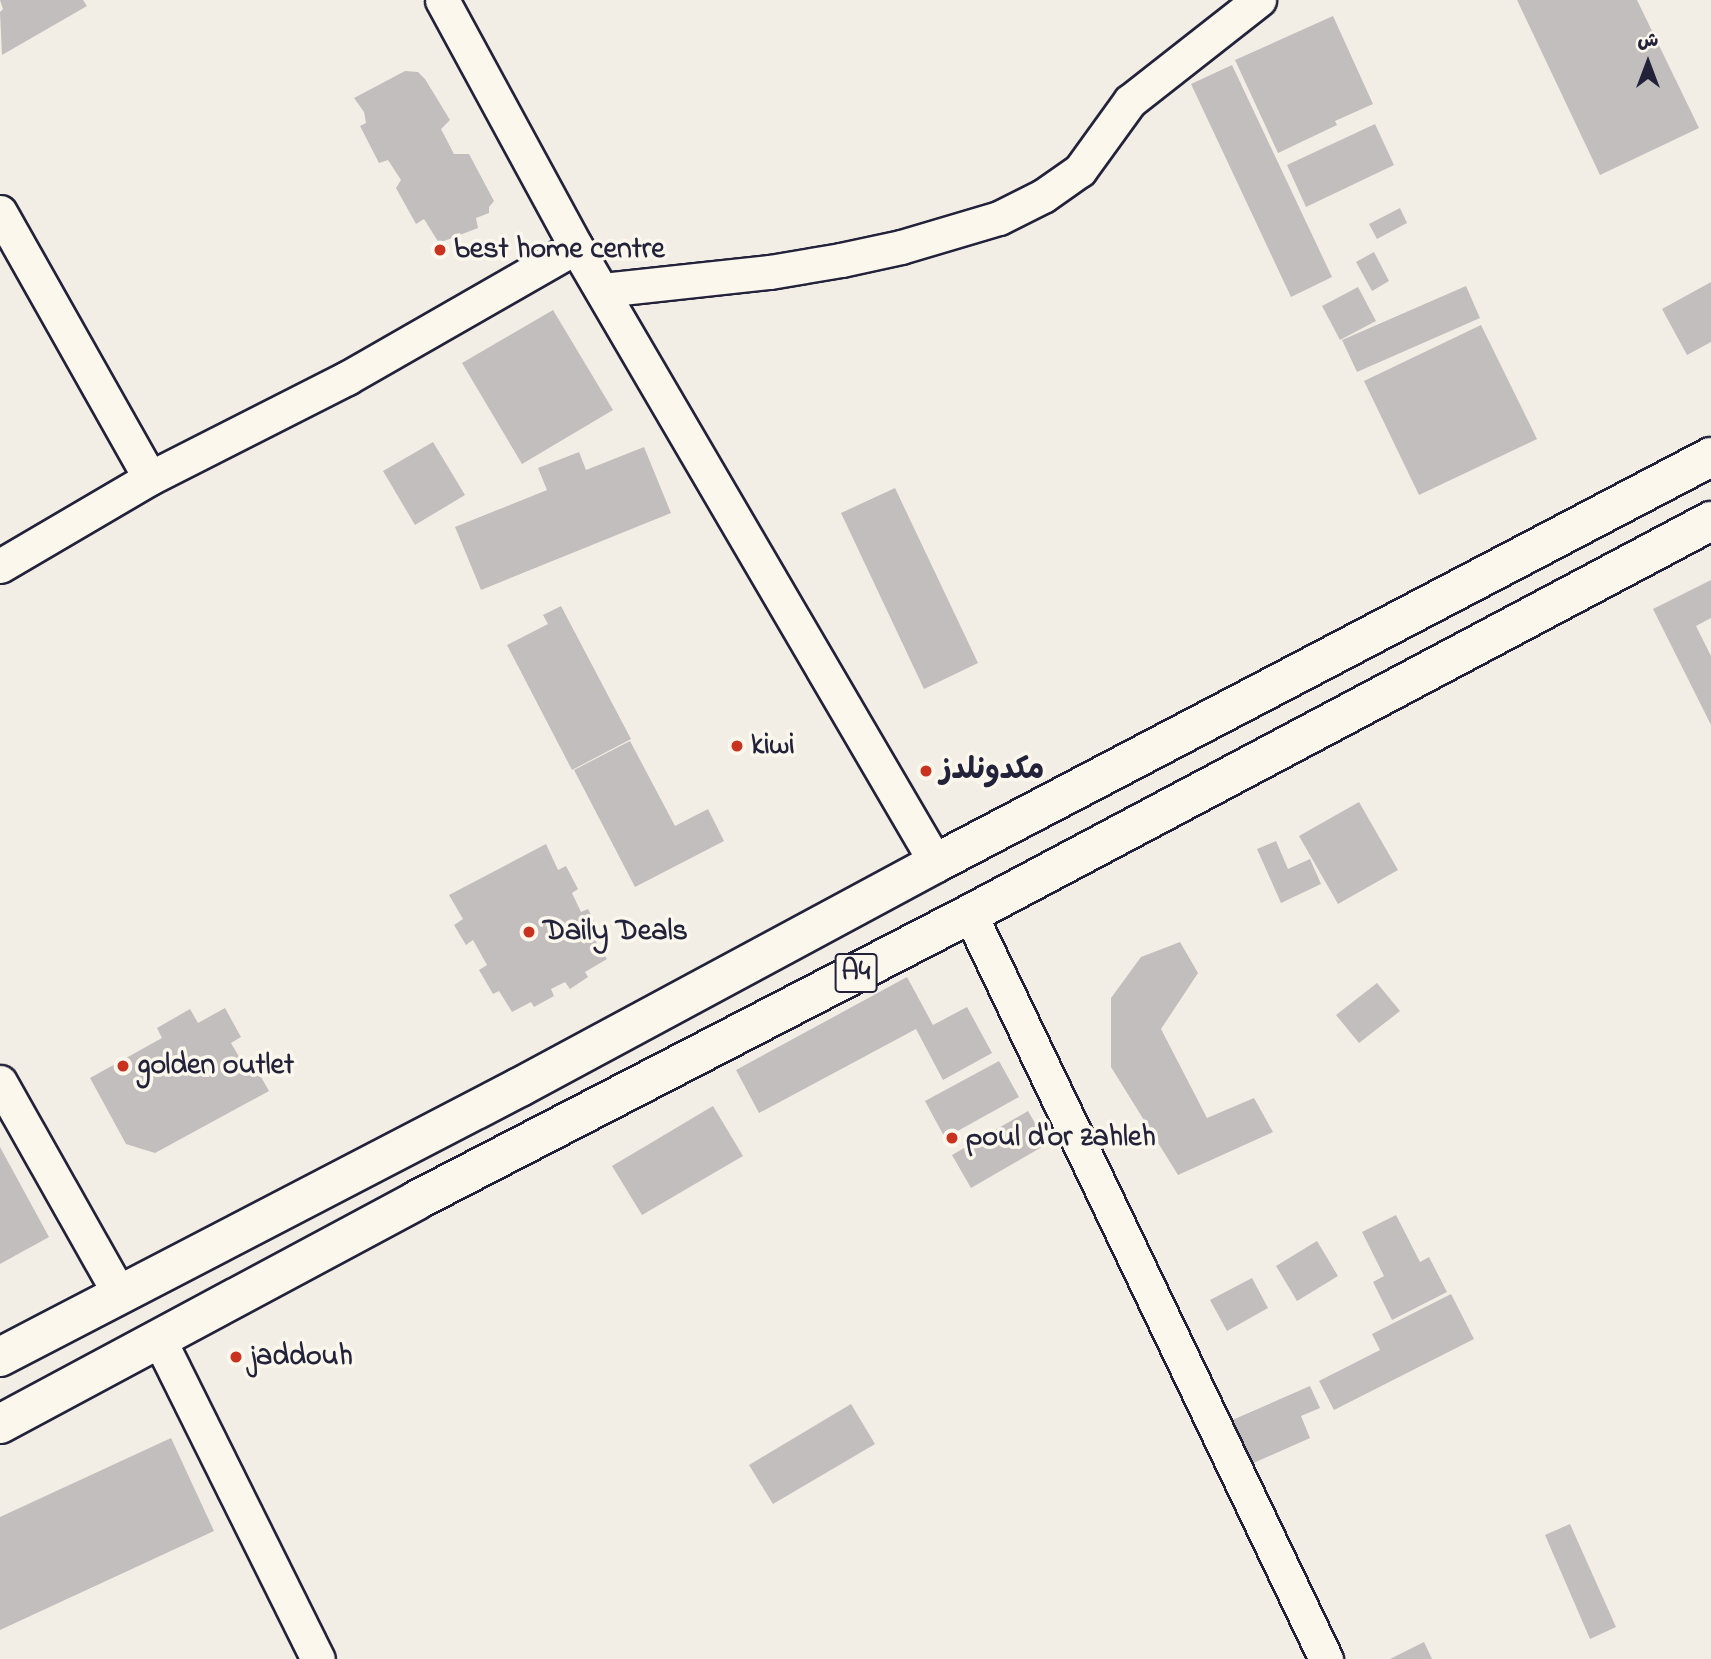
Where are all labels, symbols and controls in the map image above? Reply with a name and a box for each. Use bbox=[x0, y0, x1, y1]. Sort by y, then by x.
north arrow bbox=[1613, 28, 1683, 98]
text: ش bbox=[1638, 28, 1658, 55]
place label: best home centre bbox=[454, 232, 665, 268]
marker: best home centre bbox=[432, 242, 448, 258]
place label: kiwi bbox=[751, 728, 795, 764]
marker: kiwi bbox=[729, 738, 745, 754]
place label: مكدونلدز bbox=[940, 753, 1044, 789]
marker: مكدونلدز bbox=[918, 763, 934, 779]
place label: Daily Deals bbox=[543, 914, 688, 950]
marker: Daily Deals bbox=[521, 924, 537, 940]
road number: A4 bbox=[833, 948, 879, 998]
place label: golden outlet bbox=[137, 1048, 294, 1084]
marker: golden outlet bbox=[115, 1058, 131, 1074]
place label: poul d'or zahleh bbox=[966, 1120, 1156, 1156]
marker: poul d'or zahleh bbox=[944, 1130, 960, 1146]
place label: jaddouh bbox=[250, 1339, 353, 1375]
marker: jaddouh bbox=[228, 1349, 244, 1365]

